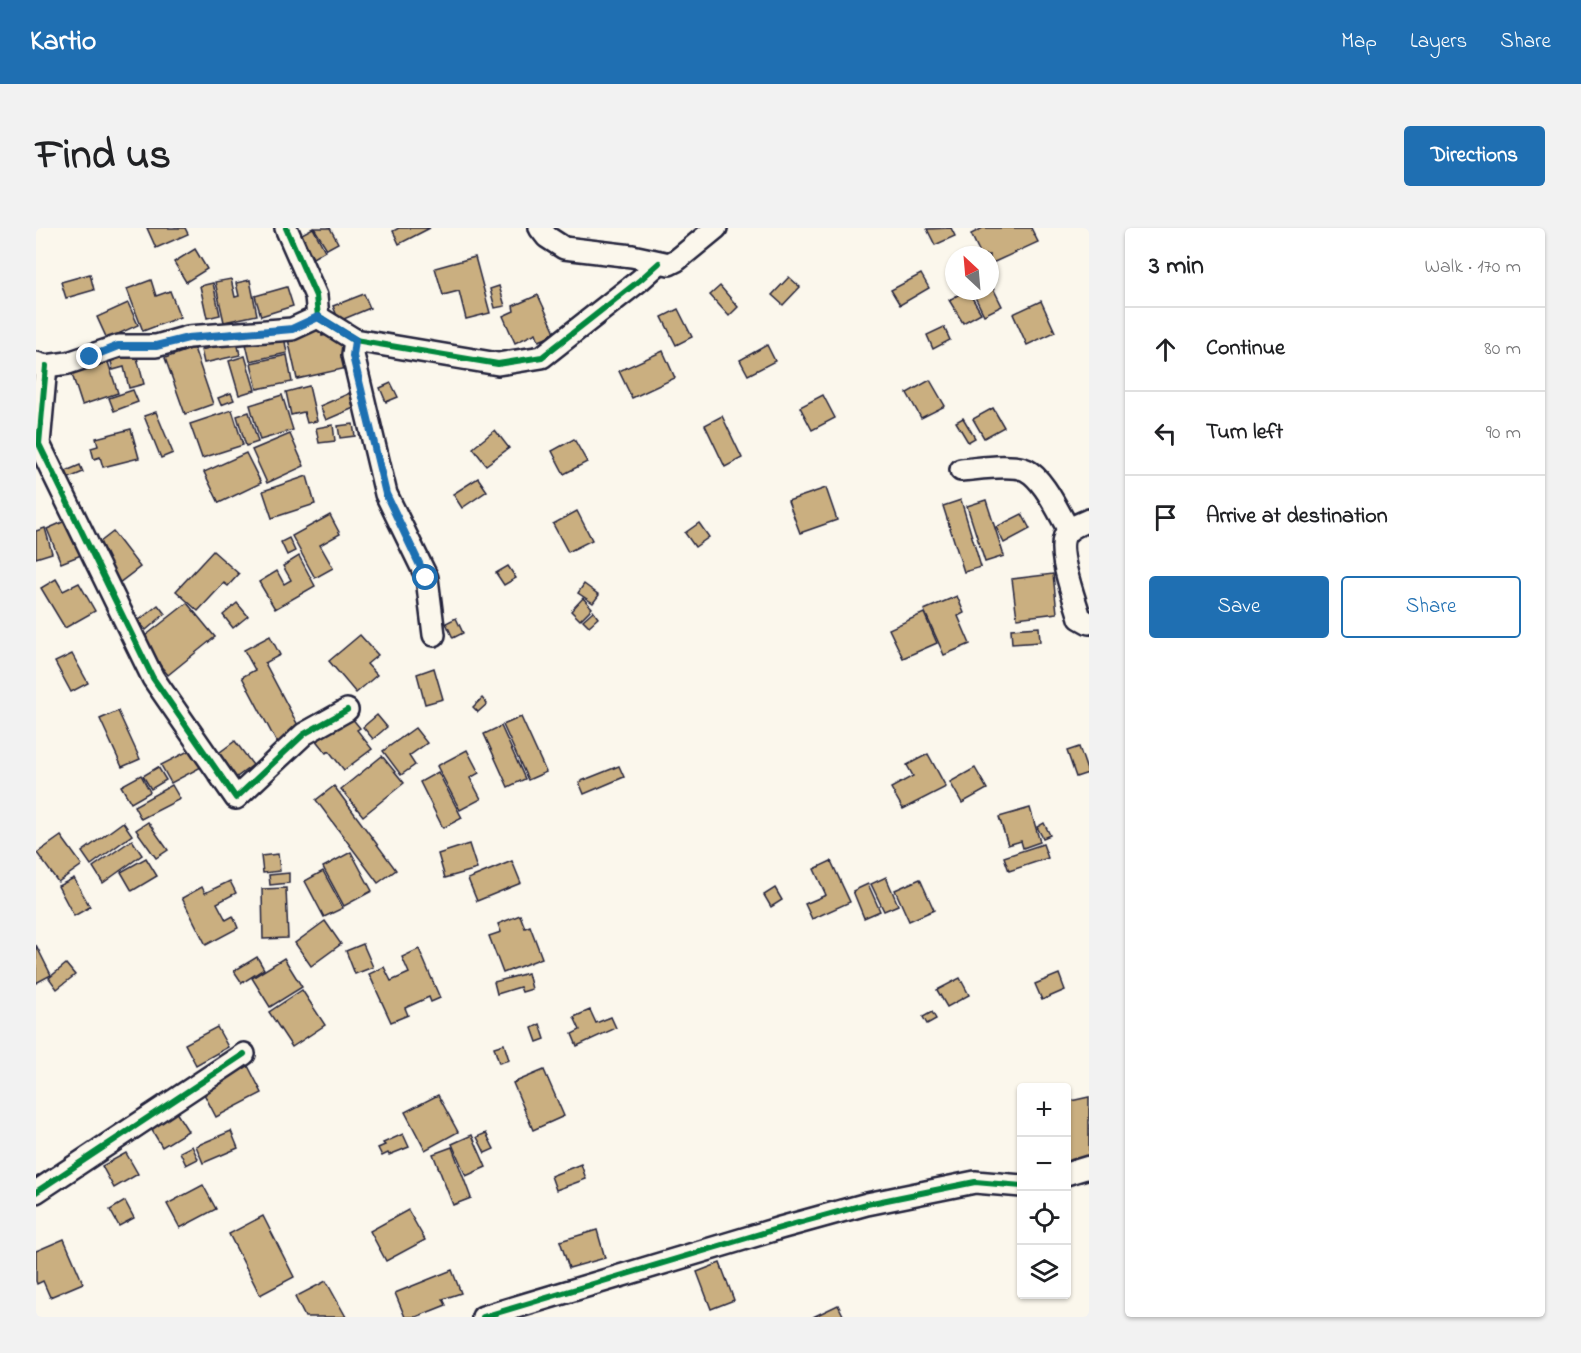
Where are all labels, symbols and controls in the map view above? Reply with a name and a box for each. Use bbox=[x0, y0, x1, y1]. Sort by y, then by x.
text: Kartio bbox=[30, 22, 96, 63]
text: Map bbox=[1341, 27, 1377, 57]
text: Layers bbox=[1410, 27, 1467, 57]
text: Share bbox=[1500, 27, 1551, 57]
text: Find us bbox=[36, 126, 171, 187]
button: Directions bbox=[1404, 126, 1545, 186]
north arrow bbox=[945, 246, 999, 300]
text: 3 min bbox=[1149, 248, 1204, 286]
text: Walk · 170 m bbox=[1425, 253, 1521, 282]
icon: ahead bbox=[1149, 333, 1182, 366]
text: Continue bbox=[1206, 333, 1285, 365]
text: 80 m bbox=[1484, 335, 1521, 364]
route end bbox=[76, 343, 102, 369]
icon: left bbox=[1149, 417, 1182, 450]
text: Turn left bbox=[1206, 417, 1283, 449]
text: 90 m bbox=[1486, 419, 1521, 448]
icon: arrive bbox=[1149, 501, 1182, 534]
text: Arrive at destination bbox=[1206, 501, 1388, 533]
route start bbox=[412, 564, 438, 590]
button: Save bbox=[1149, 576, 1329, 638]
button: Share bbox=[1341, 576, 1521, 638]
map controls bbox=[1017, 1083, 1071, 1299]
button: + bbox=[1017, 1083, 1071, 1137]
button: − bbox=[1017, 1137, 1071, 1191]
button: locate bbox=[1017, 1191, 1071, 1245]
button: layers bbox=[1017, 1245, 1071, 1299]

